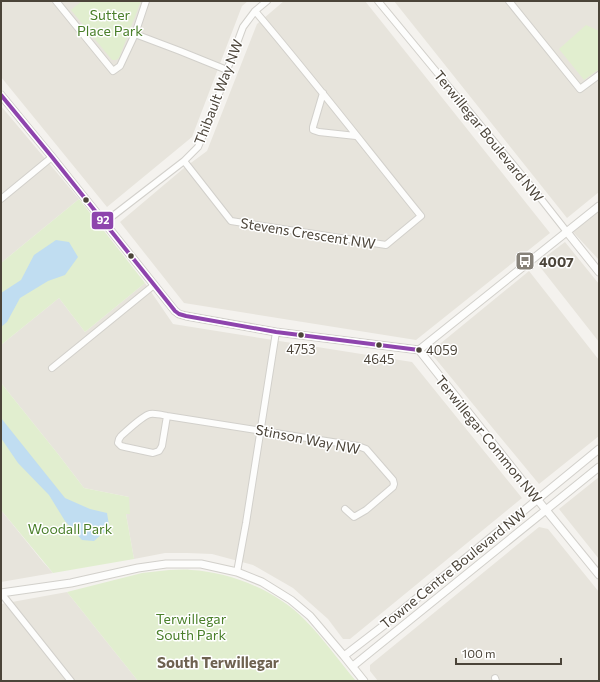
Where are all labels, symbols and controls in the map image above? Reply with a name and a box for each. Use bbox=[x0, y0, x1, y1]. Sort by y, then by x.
park label: Sutter Place Park bbox=[77, 6, 143, 39]
street label: Thibault Way NW bbox=[190, 37, 246, 147]
street label: Terwillegar Boulevard NW bbox=[431, 67, 547, 205]
unlabelled marker bbox=[81, 195, 91, 205]
line badge: 92 bbox=[91, 211, 114, 230]
text: 92 bbox=[97, 213, 109, 226]
street label: Stevens Crescent NW bbox=[239, 214, 377, 252]
bus stop icon: 4007 bbox=[514, 250, 536, 272]
unlabelled marker bbox=[126, 251, 136, 261]
place label: 4007 bbox=[539, 253, 574, 270]
marker: 4753 bbox=[296, 330, 306, 340]
marker: 4645 bbox=[374, 340, 384, 350]
place label: 4753 bbox=[286, 341, 316, 357]
place label: 4059 bbox=[426, 342, 458, 358]
marker: 4059 bbox=[414, 345, 424, 355]
place label: 4645 bbox=[364, 351, 394, 367]
street label: Terwillegar Common NW bbox=[432, 372, 546, 506]
street label: Stinson Way NW bbox=[254, 421, 362, 457]
street label: Towne Centre Boulevard NW bbox=[377, 504, 529, 632]
park label: Woodall Park bbox=[28, 520, 113, 537]
park label: Terwillegar South Park bbox=[156, 610, 227, 643]
scale bar bbox=[456, 640, 561, 666]
text: 100 m bbox=[462, 646, 496, 660]
district label: South Terwillegar bbox=[157, 653, 279, 671]

